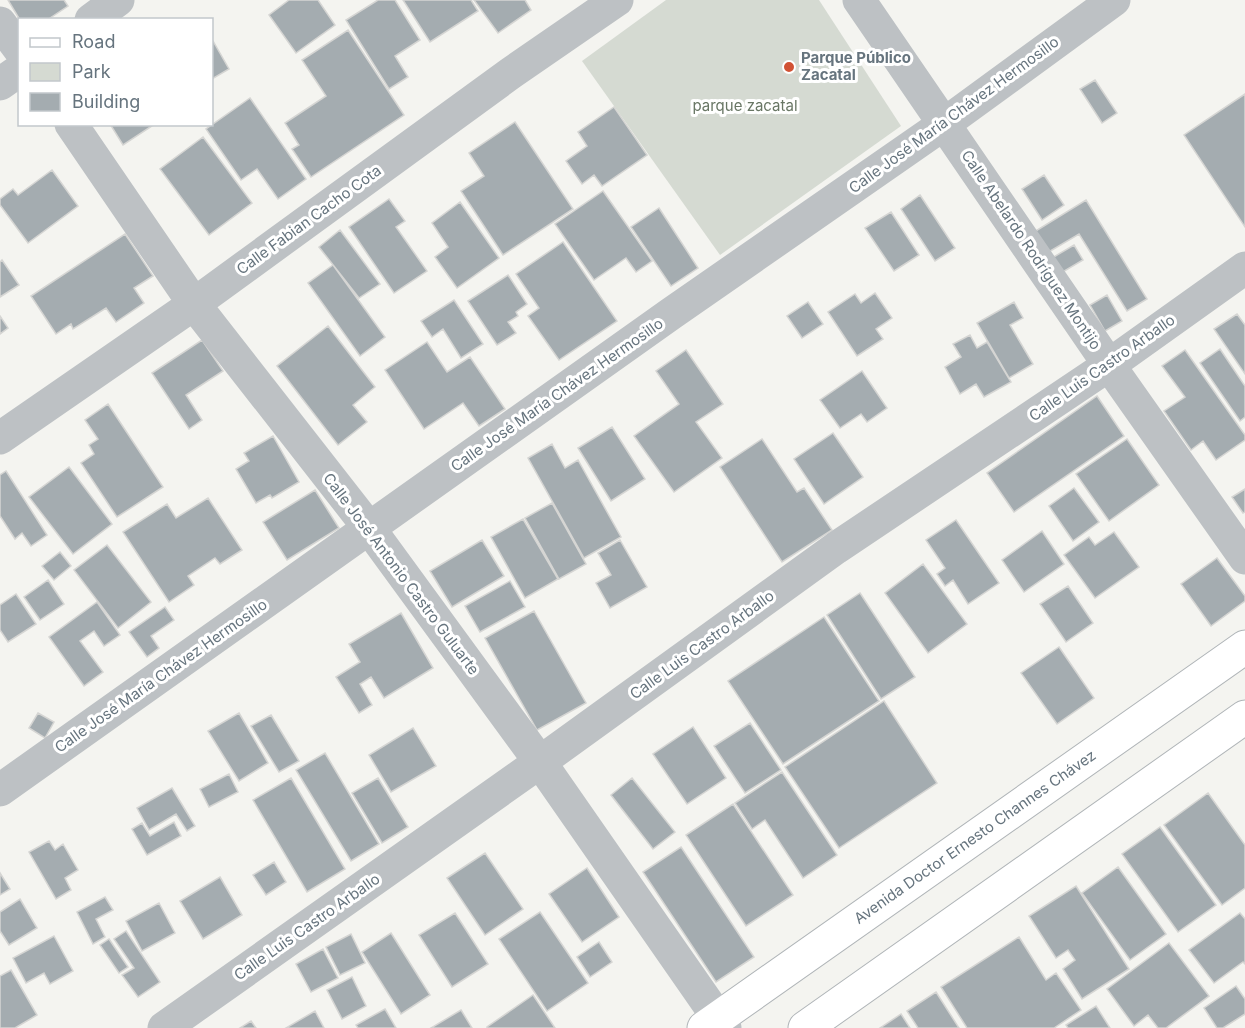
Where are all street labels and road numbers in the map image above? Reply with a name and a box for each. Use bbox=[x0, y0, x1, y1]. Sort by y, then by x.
street label: Calle José María Chávez Hermosillo bbox=[845, 32, 1062, 197]
street label: Calle Abelardo Rodríguez Montijo bbox=[957, 146, 1105, 353]
street label: Calle Fabian Cacho Cota bbox=[233, 161, 385, 278]
street label: Calle Luis Castro Arballo bbox=[1025, 310, 1178, 425]
street label: Calle José María Chávez Hermosillo bbox=[447, 314, 667, 476]
street label: Calle José Antonio Castro Guluarte bbox=[319, 469, 484, 678]
street label: Calle Luis Castro Arballo bbox=[626, 586, 778, 703]
street label: Calle José María Chávez Hermosillo bbox=[51, 595, 271, 757]
street label: Avenida Doctor Ernesto Channes Chávez bbox=[850, 745, 1099, 928]
street label: Calle Luis Castro Arballo bbox=[230, 869, 383, 984]

